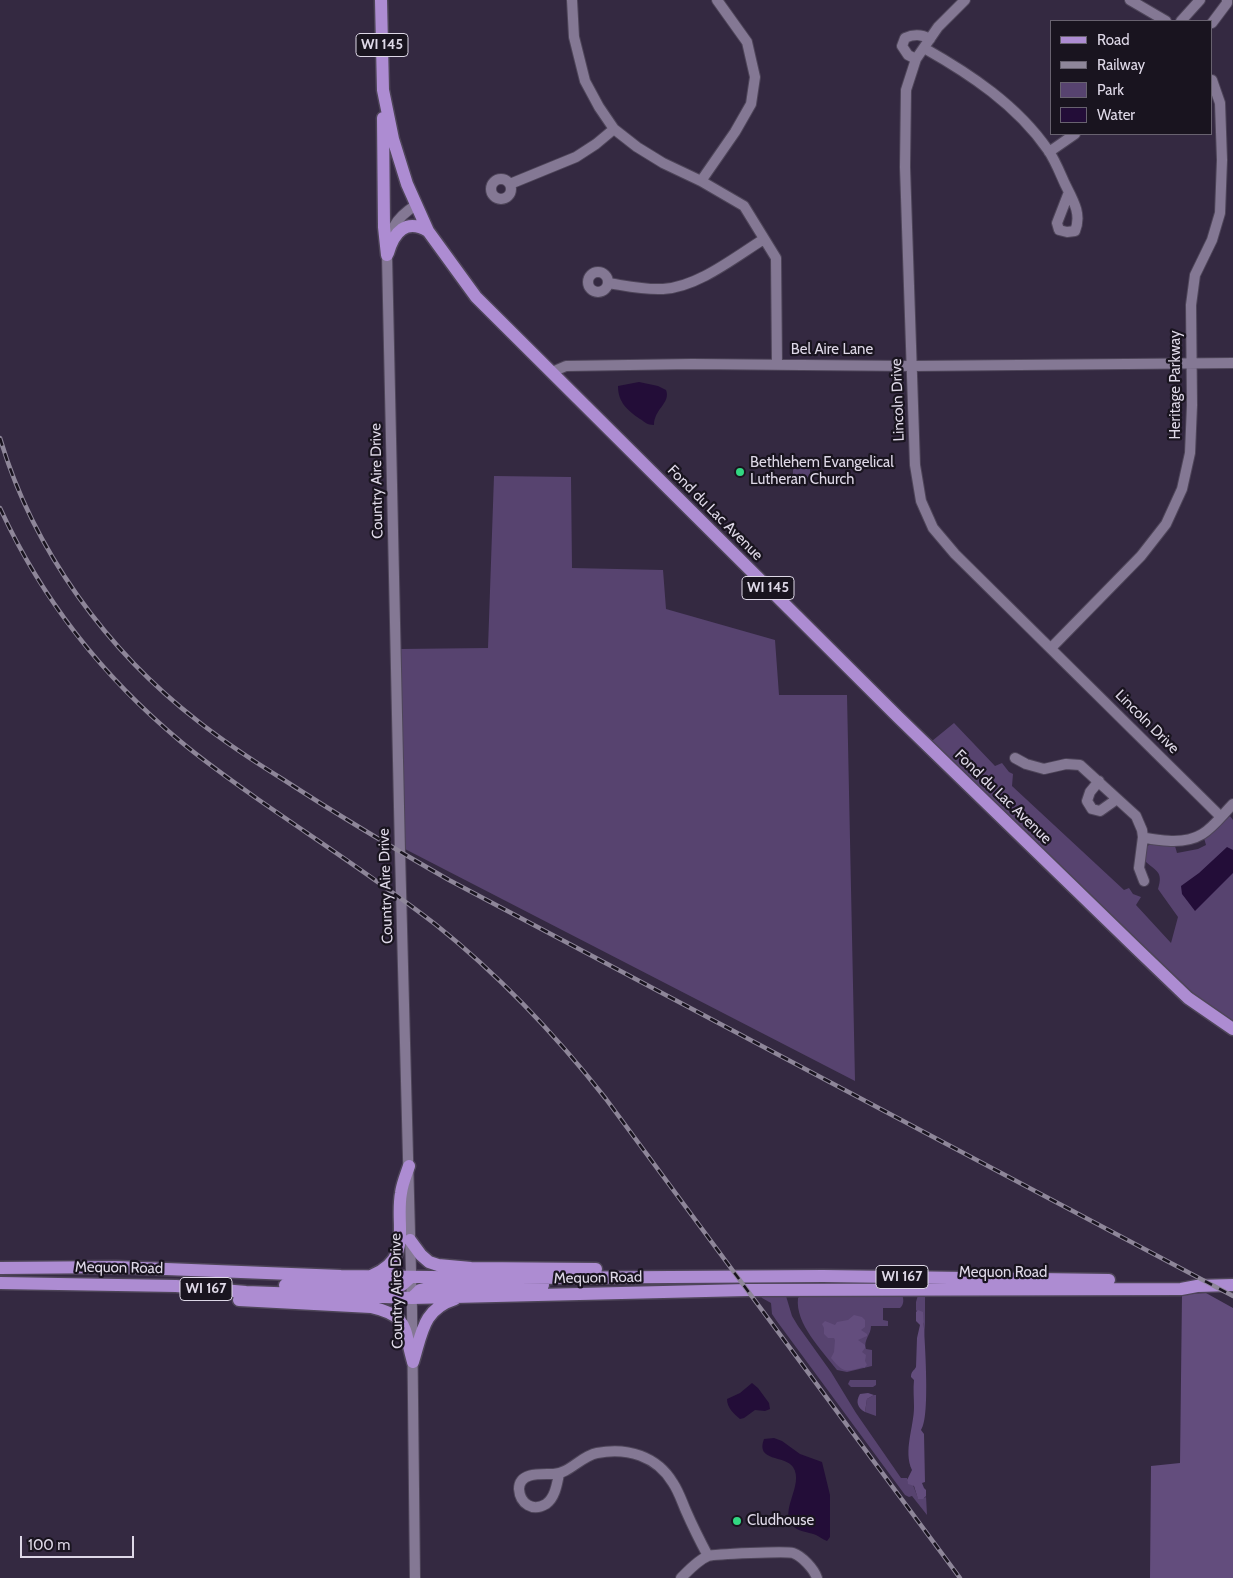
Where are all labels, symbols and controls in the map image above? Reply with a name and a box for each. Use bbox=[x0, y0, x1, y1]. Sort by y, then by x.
legend bbox=[1050, 20, 1213, 135]
text: Road bbox=[1097, 31, 1130, 49]
road number: WI 145 bbox=[356, 34, 408, 56]
text: Railway bbox=[1097, 56, 1145, 74]
text: Park bbox=[1097, 81, 1124, 99]
text: Water bbox=[1097, 106, 1135, 124]
street label: Heritage Parkway bbox=[1167, 330, 1185, 440]
street label: Bel Aire Lane bbox=[791, 341, 873, 359]
street label: Lincoln Drive bbox=[888, 358, 908, 442]
street label: Country Aire Drive bbox=[367, 423, 387, 539]
place label: Bethlehem Evangelical Lutheran Church bbox=[750, 454, 894, 489]
street label: Fond du Lac Avenue bbox=[664, 462, 766, 564]
marker: Bethlehem Evangelical Lutheran Church bbox=[734, 466, 746, 478]
road number: WI 145 bbox=[742, 576, 794, 600]
street label: Lincoln Drive bbox=[1111, 686, 1183, 758]
street label: Fond du Lac Avenue bbox=[951, 746, 1055, 848]
street label: Country Aire Drive bbox=[375, 828, 397, 944]
street label: Country Aire Drive bbox=[387, 1233, 407, 1349]
street label: Mequon Road bbox=[75, 1258, 163, 1278]
street label: Mequon Road bbox=[959, 1264, 1047, 1282]
road number: WI 167 bbox=[876, 1266, 928, 1288]
street label: Mequon Road bbox=[554, 1268, 642, 1288]
road number: WI 167 bbox=[180, 1278, 232, 1300]
place label: Cludhouse bbox=[747, 1512, 814, 1530]
marker: Cludhouse bbox=[731, 1515, 743, 1527]
scale bar bbox=[22, 1526, 136, 1558]
text: 100 m bbox=[28, 1536, 70, 1554]

